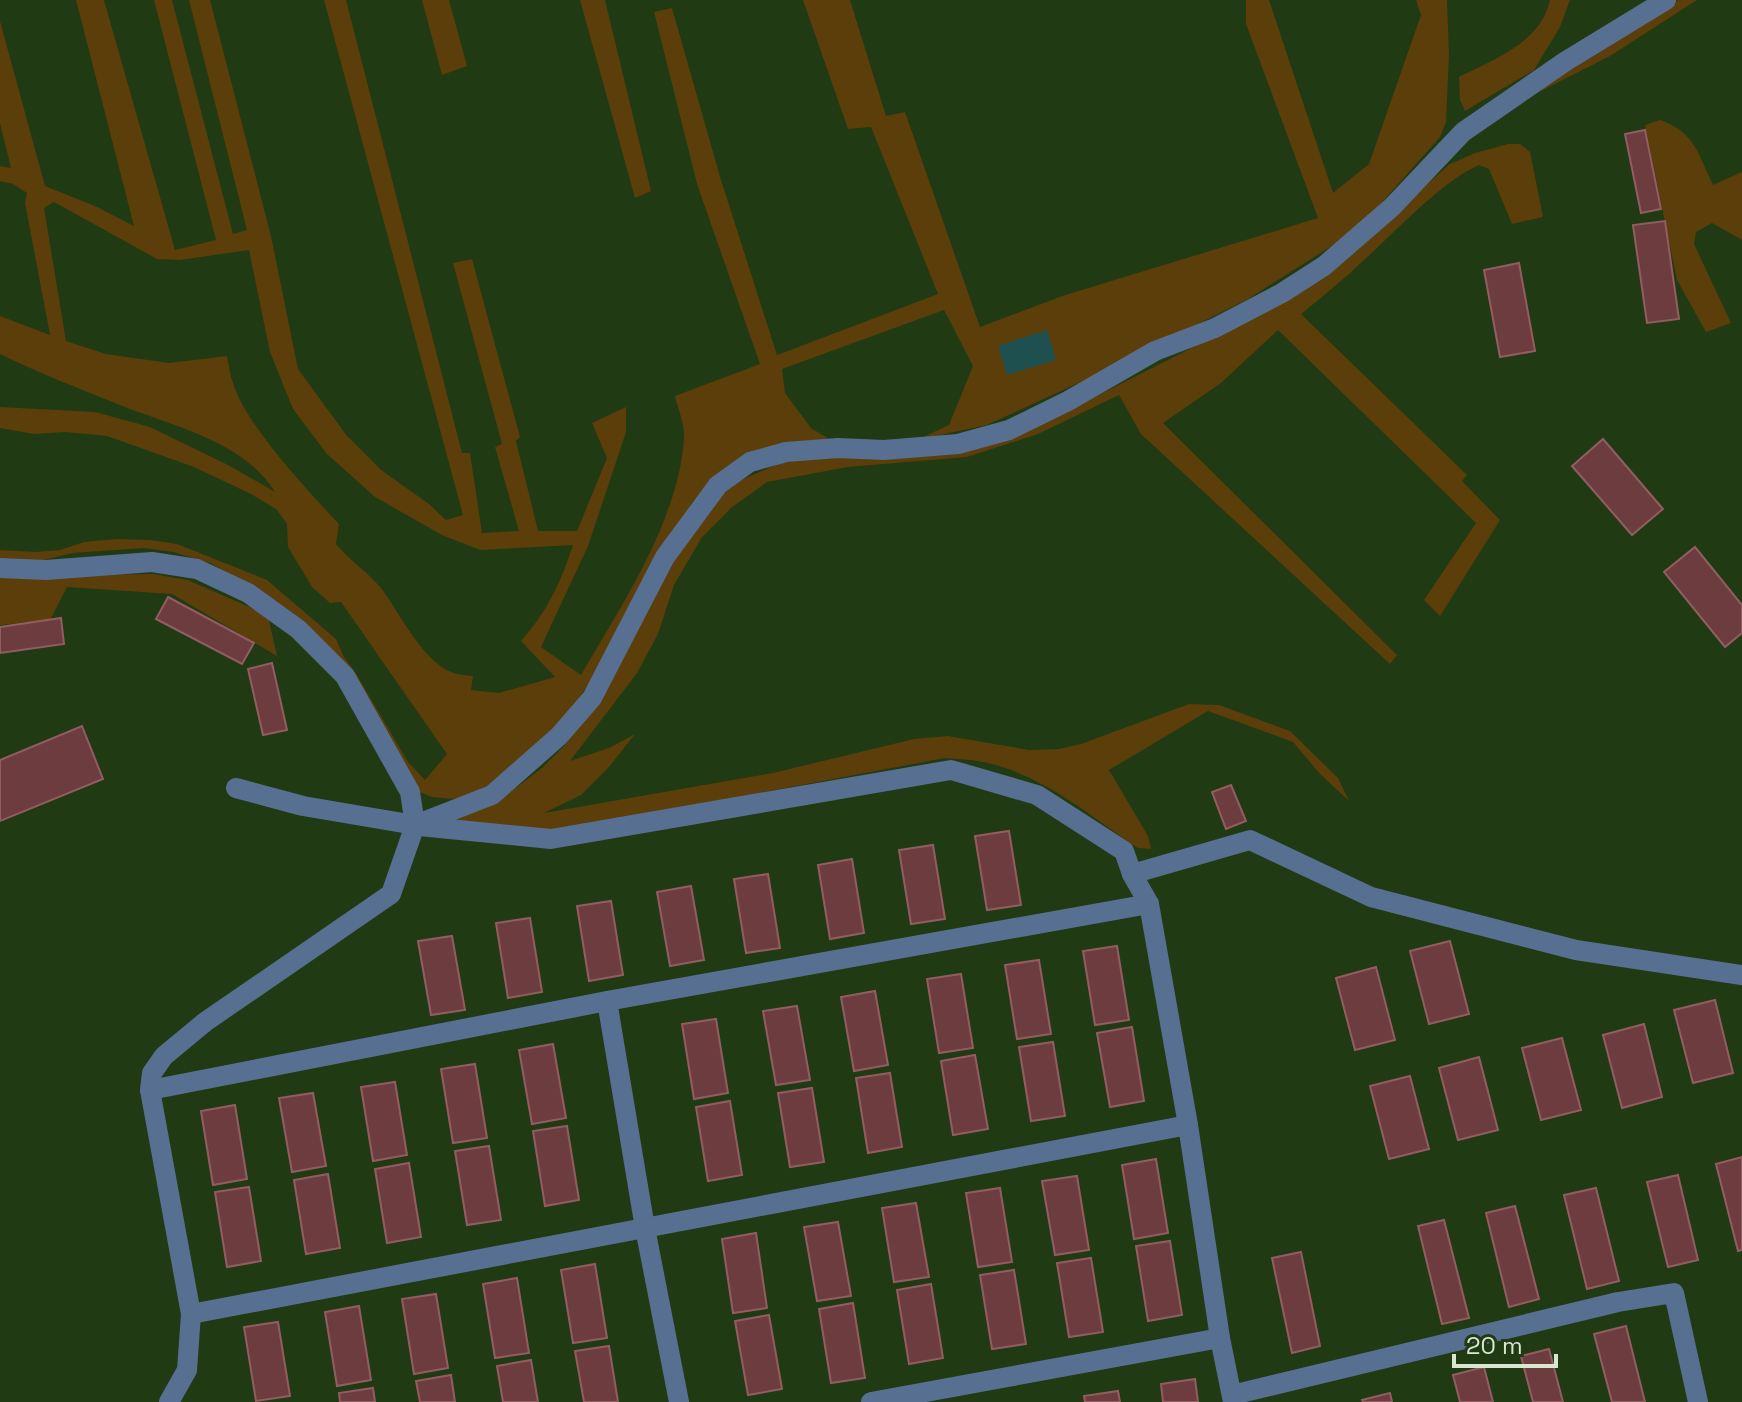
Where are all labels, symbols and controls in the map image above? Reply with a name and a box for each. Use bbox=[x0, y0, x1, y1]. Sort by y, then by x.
scale bar bbox=[1454, 1318, 1556, 1368]
text: 20 m bbox=[1466, 1330, 1523, 1361]

